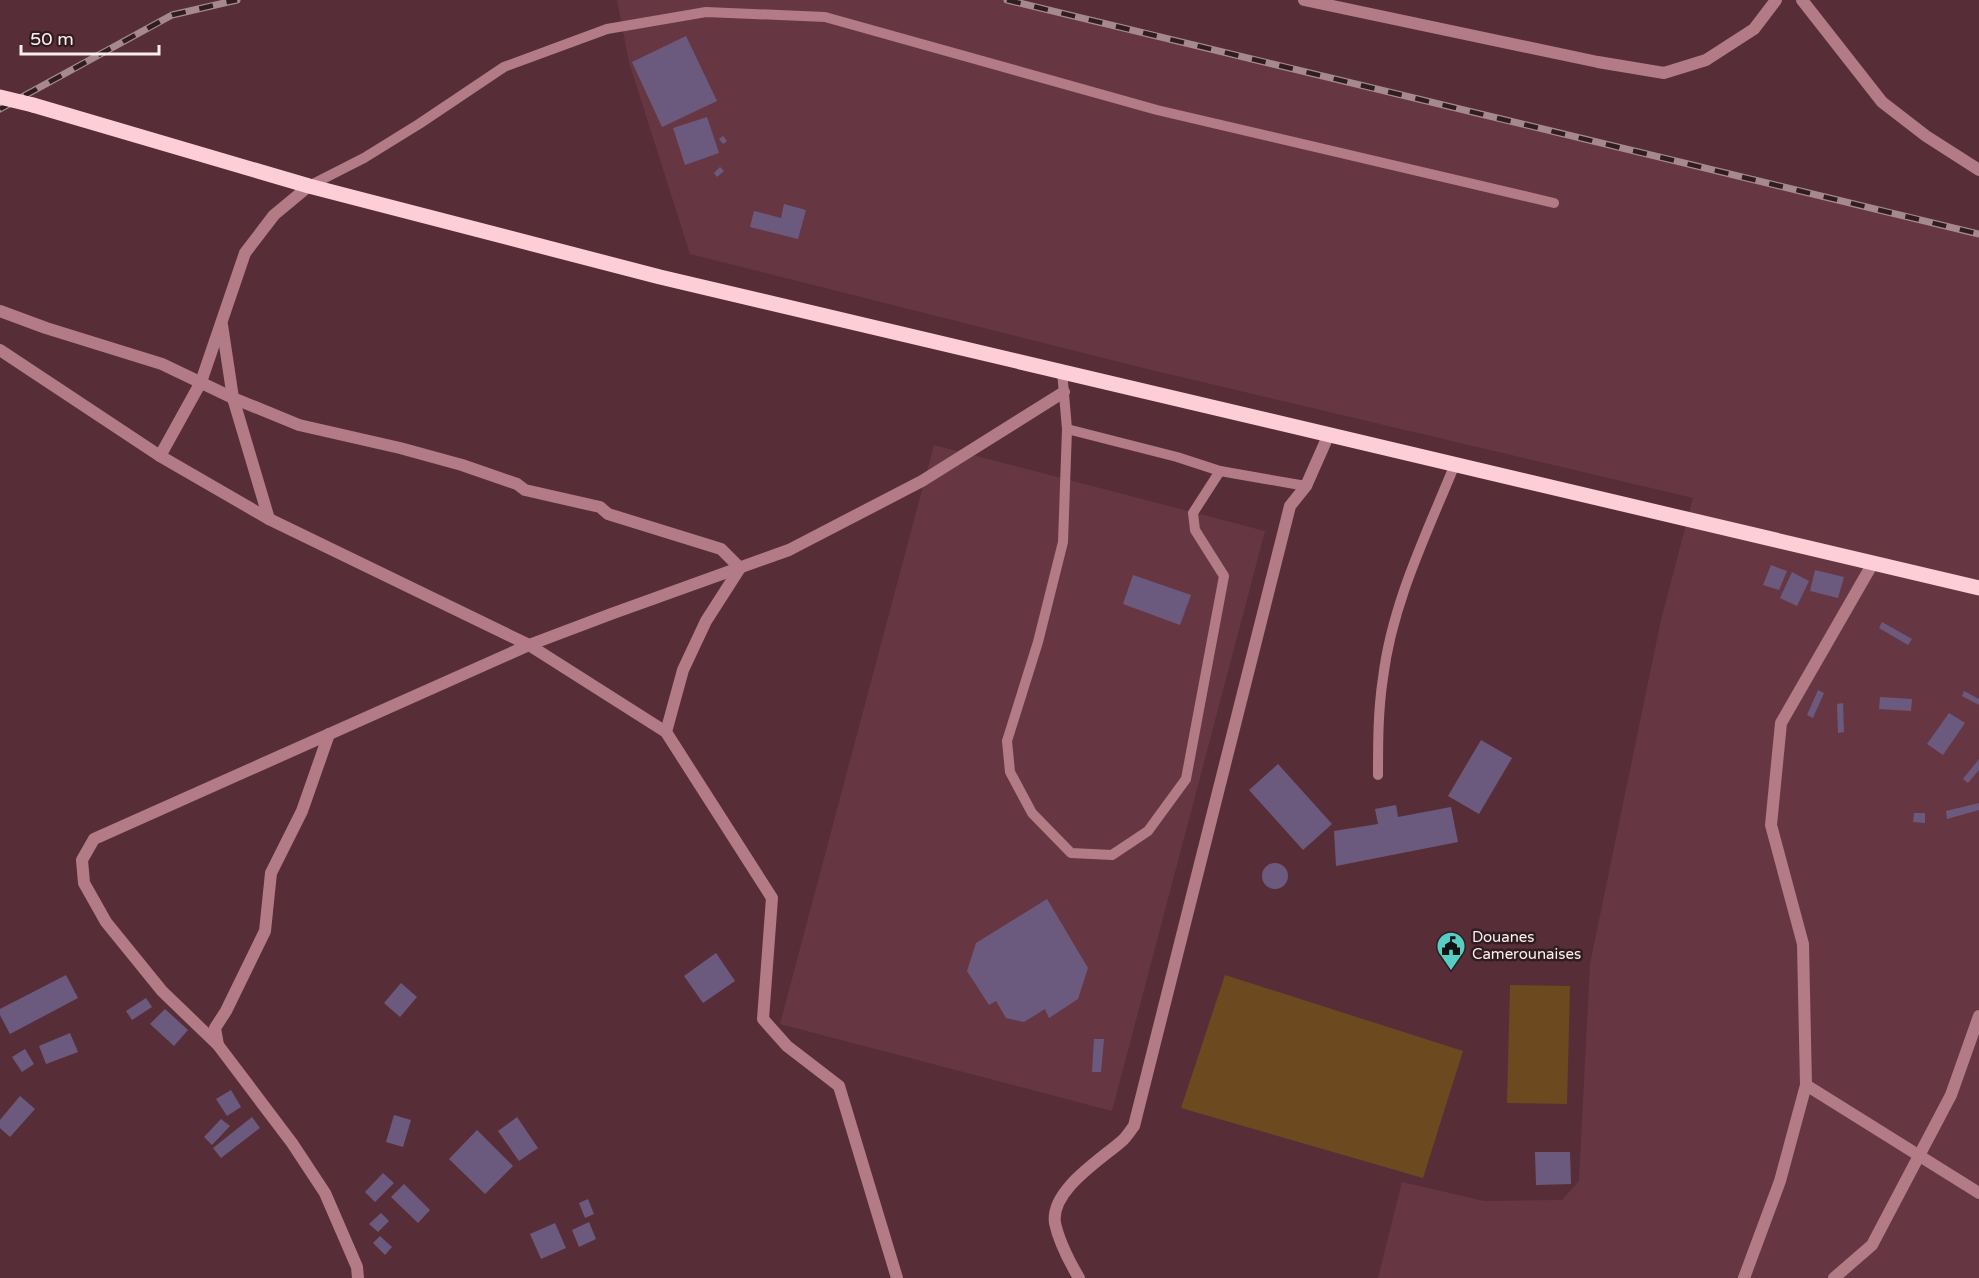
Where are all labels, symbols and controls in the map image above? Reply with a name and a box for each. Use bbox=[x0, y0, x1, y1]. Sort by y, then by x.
scale bar bbox=[21, 18, 159, 56]
text: 50 m bbox=[30, 28, 74, 50]
place label: Douanes Camerounaises bbox=[1472, 928, 1581, 963]
public building icon: Douanes Camerounaises bbox=[1435, 930, 1467, 972]

